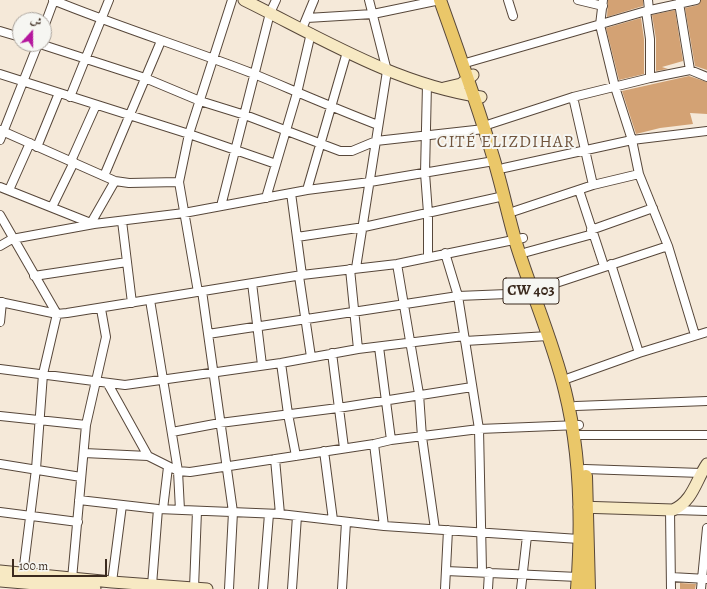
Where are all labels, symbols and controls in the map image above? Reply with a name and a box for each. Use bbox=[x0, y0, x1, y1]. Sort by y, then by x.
north arrow bbox=[12, 12, 52, 52]
text: ش bbox=[28, 12, 44, 30]
district label: CITÉ ELIZDIHAR bbox=[437, 133, 575, 153]
road number: CW 403 bbox=[503, 278, 559, 304]
scale bar bbox=[14, 551, 109, 577]
text: 100 m bbox=[19, 558, 48, 574]

